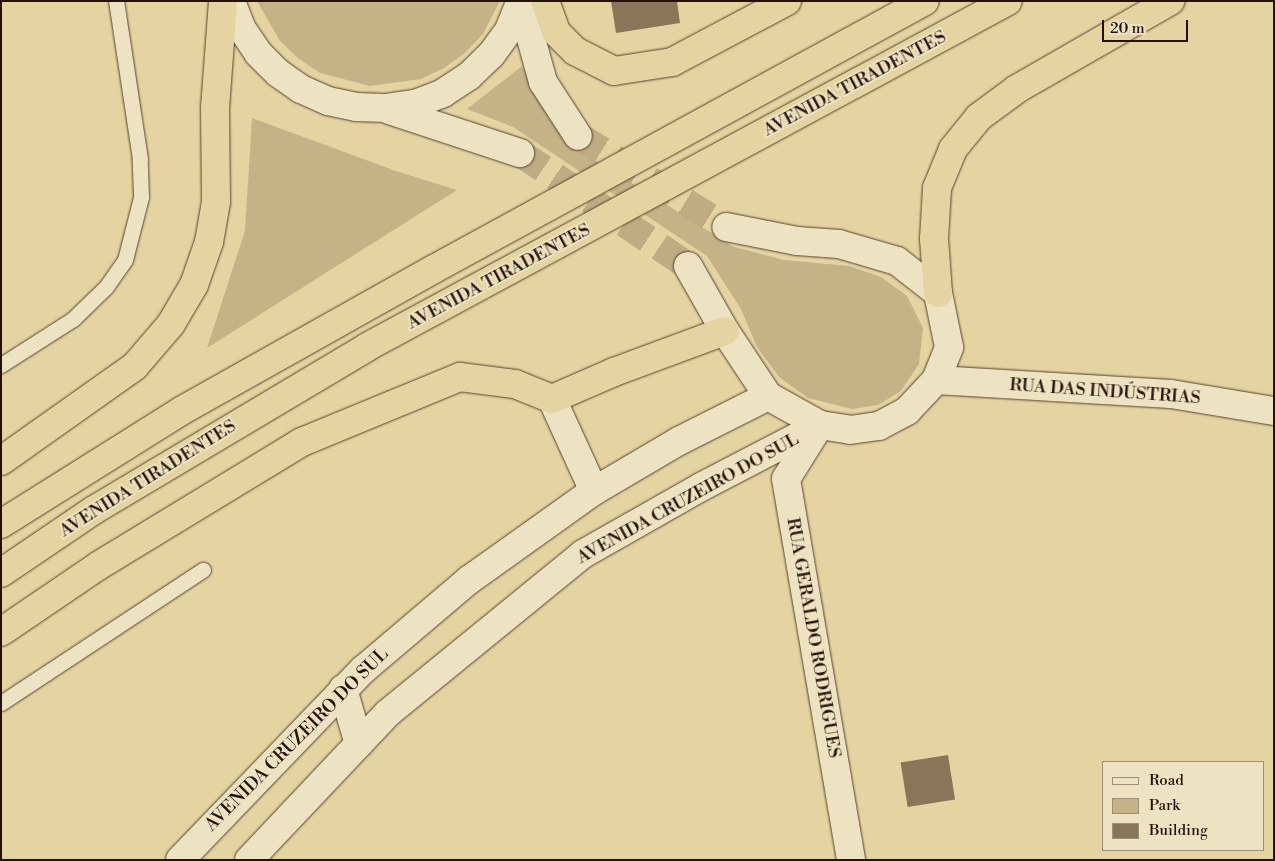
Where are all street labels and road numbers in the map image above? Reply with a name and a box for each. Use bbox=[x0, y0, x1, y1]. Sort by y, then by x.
street label: AVENIDA TIRADENTES bbox=[760, 26, 950, 142]
street label: AVENIDA TIRADENTES bbox=[404, 219, 594, 335]
street label: RUA DAS INDÚSTRIAS bbox=[1009, 375, 1201, 409]
street label: AVENIDA TIRADENTES bbox=[56, 416, 240, 542]
street label: AVENIDA CRUZEIRO DO SUL bbox=[573, 429, 803, 569]
street label: RUA GERALDO RODRIGUES bbox=[781, 516, 845, 760]
street label: AVENIDA CRUZEIRO DO SUL bbox=[201, 644, 393, 836]

